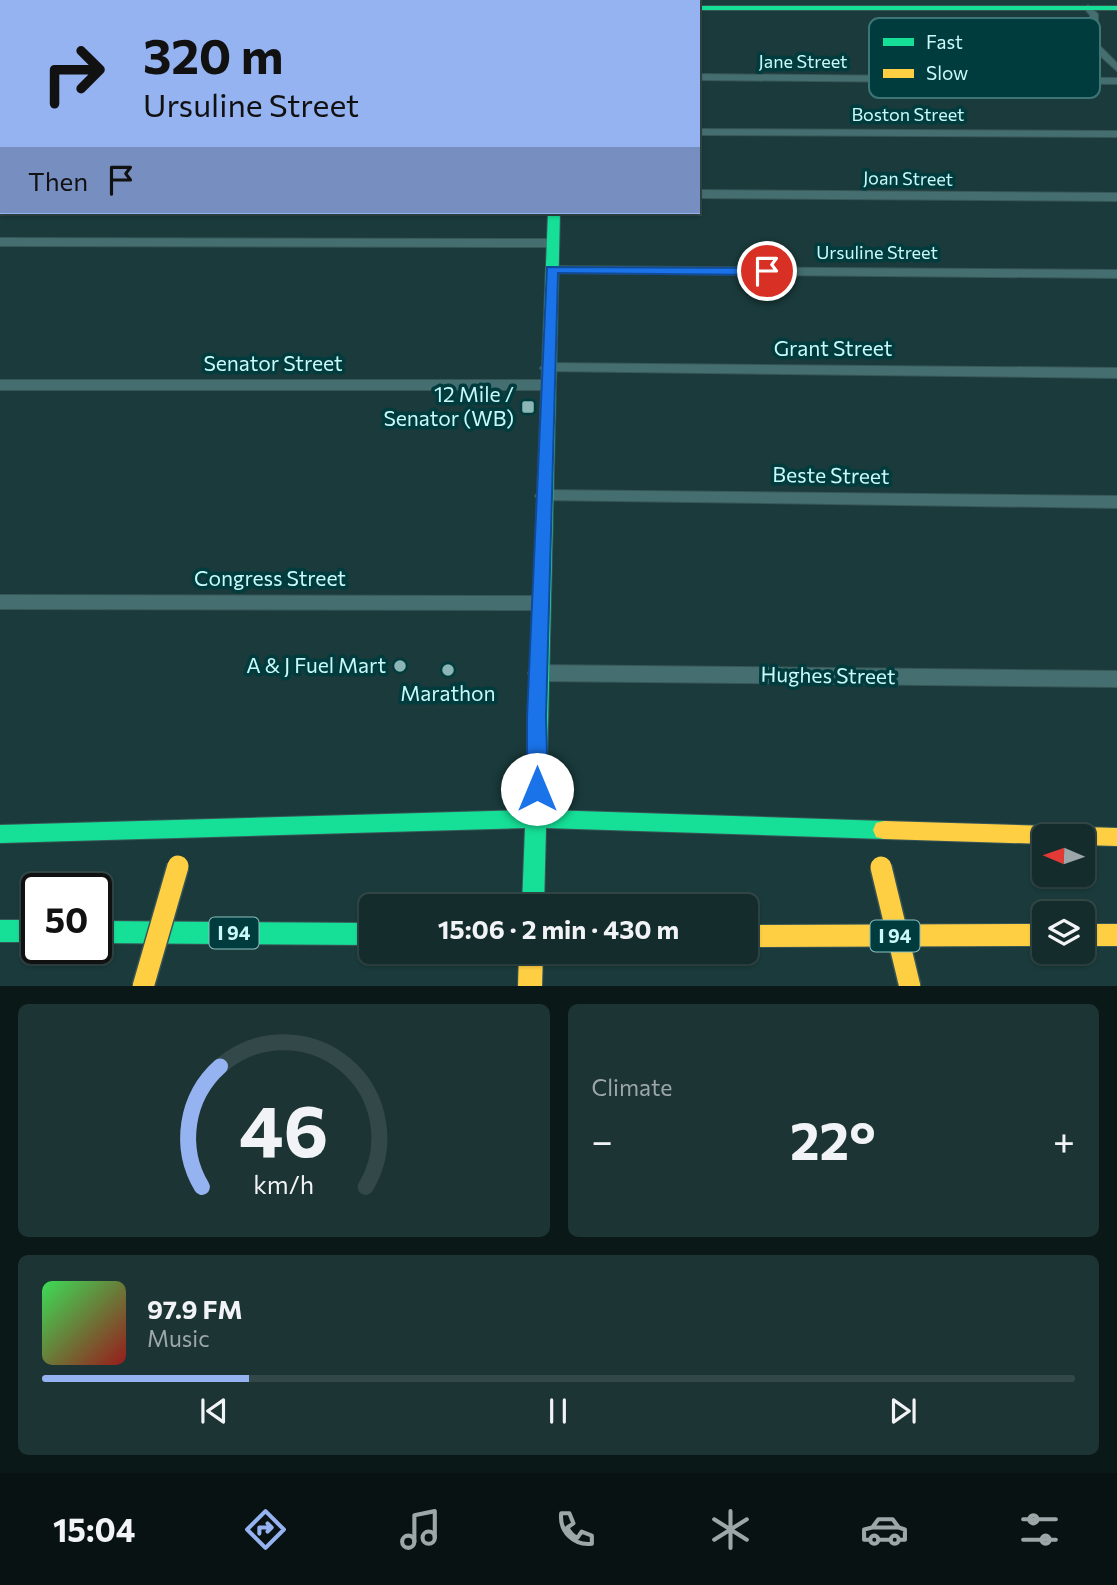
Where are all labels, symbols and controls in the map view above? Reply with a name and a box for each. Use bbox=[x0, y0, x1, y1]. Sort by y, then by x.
legend bbox=[869, 18, 1100, 98]
text: 320 m bbox=[143, 24, 284, 84]
icon: right bbox=[28, 28, 119, 119]
text: Fast bbox=[926, 30, 963, 53]
street label: Jane Street bbox=[759, 50, 847, 72]
text: Slow bbox=[926, 61, 968, 84]
text: Ursuline Street bbox=[143, 84, 359, 124]
street label: Boston Street bbox=[852, 103, 964, 125]
icon: arrive bbox=[102, 161, 140, 199]
text: Then bbox=[28, 165, 88, 196]
street label: Joan Street bbox=[863, 166, 953, 190]
pin bbox=[737, 241, 797, 301]
street label: Ursuline Street bbox=[816, 241, 938, 263]
icon: arrive bbox=[748, 252, 786, 290]
street label: Grant Street bbox=[774, 335, 892, 360]
street label: Senator Street bbox=[203, 350, 343, 375]
place label: 12 Mile / Senator (WB) bbox=[383, 381, 514, 430]
marker: 12 Mile / Senator (WB) bbox=[520, 399, 536, 415]
street label: Beste Street bbox=[772, 461, 890, 488]
street label: Congress Street bbox=[194, 565, 346, 590]
place label: A & J Fuel Mart bbox=[246, 652, 386, 677]
marker: A & J Fuel Mart bbox=[392, 658, 408, 674]
street label: Hughes Street bbox=[760, 661, 896, 688]
marker: Marathon bbox=[440, 662, 456, 678]
place label: Marathon bbox=[400, 680, 496, 705]
position arrow bbox=[500, 752, 574, 826]
north arrow bbox=[1032, 824, 1096, 887]
map controls bbox=[1032, 824, 1095, 964]
speed limit sign: 50 bbox=[21, 873, 112, 964]
button: layers bbox=[1032, 901, 1095, 964]
text: 15:06 · 2 min · 430 m bbox=[438, 913, 679, 944]
road number: I 94 bbox=[210, 917, 258, 948]
road number: I 94 bbox=[870, 920, 920, 952]
text: Climate bbox=[592, 1073, 673, 1101]
text: 46 bbox=[239, 1083, 329, 1172]
text: 22° bbox=[790, 1107, 876, 1171]
text: − bbox=[592, 1116, 613, 1163]
text: + bbox=[1053, 1116, 1075, 1163]
text: km/h bbox=[253, 1168, 314, 1198]
text: 97.9 FM bbox=[147, 1293, 243, 1324]
text: Music bbox=[147, 1324, 210, 1352]
icon: previous bbox=[195, 1392, 233, 1430]
icon: pause bbox=[539, 1392, 577, 1430]
icon: next bbox=[884, 1392, 922, 1430]
icon: directions bbox=[241, 1505, 290, 1554]
icon: music bbox=[396, 1505, 445, 1554]
icon: phone bbox=[551, 1505, 600, 1554]
icon: climate bbox=[706, 1505, 755, 1554]
icon: car bbox=[860, 1505, 909, 1554]
icon: filters bbox=[1015, 1505, 1064, 1554]
text: 15:04 bbox=[53, 1509, 135, 1549]

